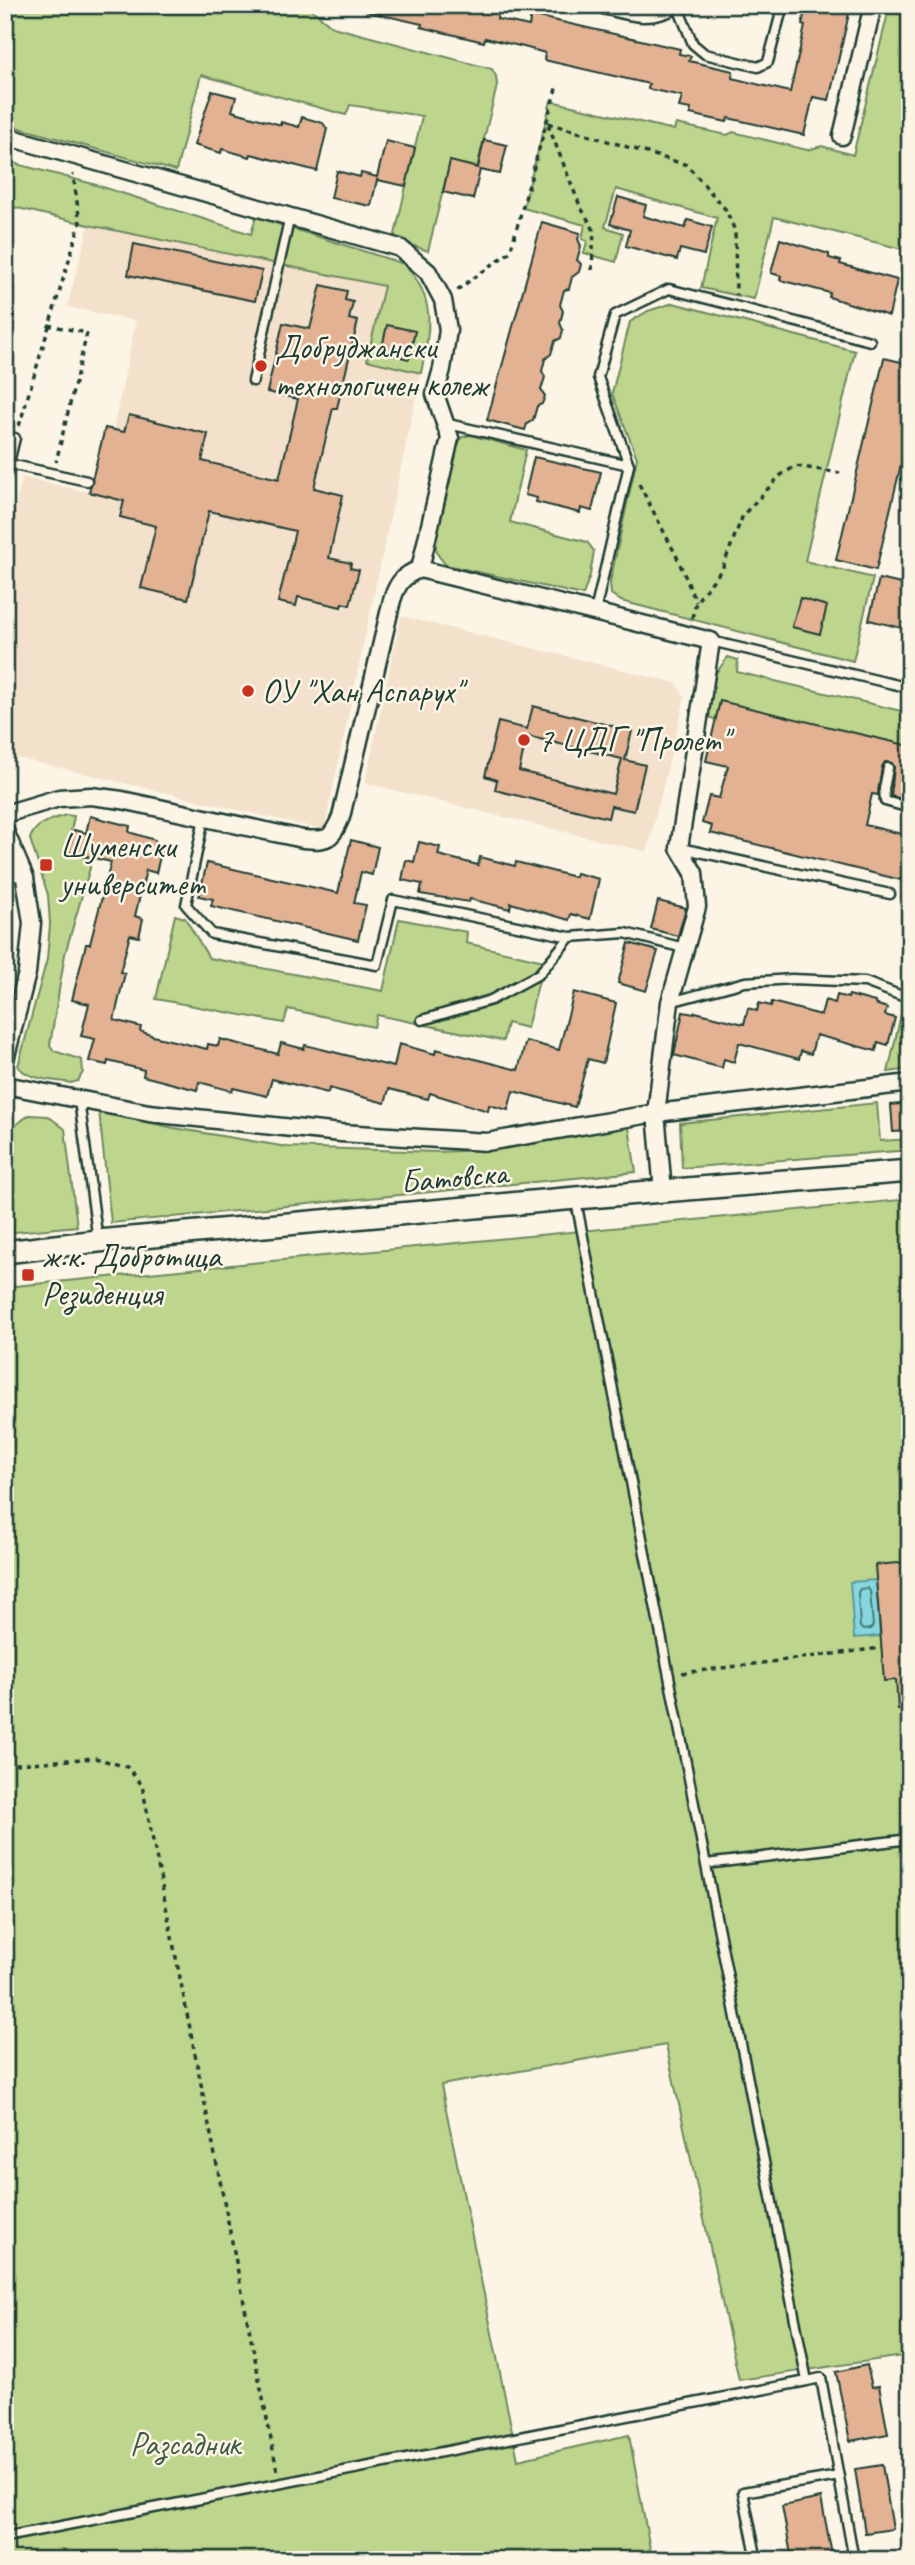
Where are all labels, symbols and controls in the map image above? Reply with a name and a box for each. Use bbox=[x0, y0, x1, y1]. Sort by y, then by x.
place label: Добруджански технологичен колеж bbox=[275, 326, 491, 406]
marker: Добруджански технологичен колеж bbox=[253, 358, 269, 374]
place label: ОУ "Хан Аспарух" bbox=[262, 670, 468, 712]
marker: ОУ "Хан Аспарух" bbox=[240, 683, 256, 699]
place label: 7 ЦДГ "Пролет" bbox=[538, 719, 735, 761]
marker: 7 ЦДГ "Пролет" bbox=[516, 732, 532, 748]
place label: Шуменски университет bbox=[58, 825, 207, 905]
marker: Шуменски университет bbox=[38, 857, 54, 873]
street label: Батовска bbox=[399, 1151, 512, 1203]
place label: ж.к. Добротица Резиденция bbox=[42, 1235, 224, 1315]
marker: ж.к. Добротица Резиденция bbox=[20, 1267, 36, 1283]
park label: Разсадник bbox=[130, 2423, 243, 2465]

